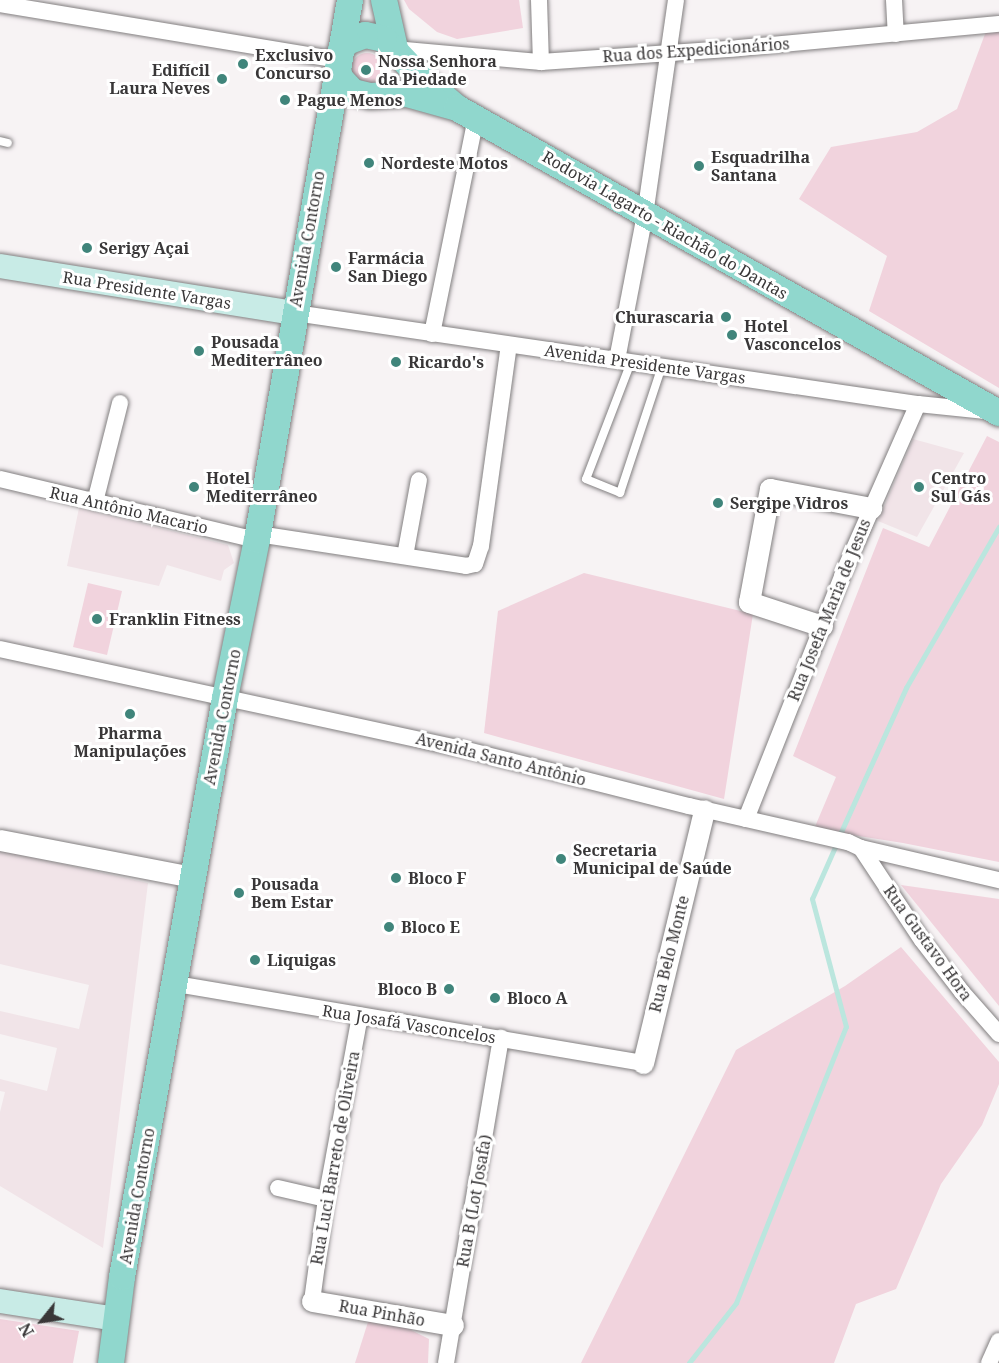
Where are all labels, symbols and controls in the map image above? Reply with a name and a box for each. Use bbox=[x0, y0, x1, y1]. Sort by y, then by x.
street label: Rua dos Expedicionários bbox=[602, 34, 790, 66]
place label: Exclusivo Concurso bbox=[255, 45, 333, 83]
place label: Nossa Senhora da Piedade bbox=[378, 51, 497, 89]
marker: Exclusivo Concurso bbox=[236, 57, 250, 71]
place label: Edifícil Laura Neves bbox=[109, 60, 210, 98]
marker: Nossa Senhora da Piedade bbox=[359, 63, 373, 77]
marker: Edifícil Laura Neves bbox=[215, 72, 229, 86]
place label: Pague Menos bbox=[297, 90, 402, 110]
marker: Pague Menos bbox=[278, 93, 292, 107]
street label: Rodovia Lagarto - Riachão do Dantas bbox=[539, 147, 791, 303]
place label: Esquadrilha Santana bbox=[711, 147, 810, 185]
place label: Nordeste Motos bbox=[381, 153, 508, 173]
marker: Nordeste Motos bbox=[362, 156, 376, 170]
marker: Esquadrilha Santana bbox=[692, 159, 706, 173]
street label: Avenida Contorno bbox=[286, 169, 328, 309]
place label: Serigy Açai bbox=[99, 238, 189, 258]
marker: Serigy Açai bbox=[80, 241, 94, 255]
place label: Farmácia San Diego bbox=[348, 248, 428, 286]
marker: Farmácia San Diego bbox=[329, 260, 343, 274]
street label: Rua Presidente Vargas bbox=[61, 267, 233, 313]
place label: Churascaria bbox=[615, 307, 714, 327]
marker: Churascaria bbox=[719, 310, 733, 324]
place label: Hotel Vasconcelos bbox=[744, 316, 841, 354]
marker: Hotel Vasconcelos bbox=[725, 328, 739, 342]
place label: Pousada Mediterrâneo bbox=[211, 332, 323, 370]
street label: Avenida Presidente Vargas bbox=[543, 340, 747, 388]
marker: Pousada Mediterrâneo bbox=[192, 344, 206, 358]
place label: Ricardo's bbox=[408, 352, 484, 372]
marker: Ricardo's bbox=[389, 355, 403, 369]
place label: Hotel Mediterrâneo bbox=[206, 468, 318, 506]
place label: Centro Sul Gás bbox=[931, 468, 990, 506]
marker: Hotel Mediterrâneo bbox=[187, 480, 201, 494]
marker: Centro Sul Gás bbox=[912, 480, 926, 494]
street label: Rua Antônio Macario bbox=[48, 482, 210, 538]
place label: Sergipe Vidros bbox=[730, 493, 848, 513]
marker: Sergipe Vidros bbox=[711, 496, 725, 510]
street label: Rua Josefa Maria de Jesus bbox=[784, 516, 874, 704]
place label: Franklin Fitness bbox=[109, 609, 241, 629]
marker: Franklin Fitness bbox=[90, 612, 104, 626]
street label: Avenida Contorno bbox=[199, 647, 245, 787]
marker: Pharma Manipulações bbox=[123, 707, 137, 721]
place label: Pharma Manipulações bbox=[74, 723, 186, 761]
street label: Avenida Santo Antônio bbox=[414, 729, 588, 789]
place label: Secretaria Municipal de Saúde bbox=[573, 840, 732, 878]
marker: Secretaria Municipal de Saúde bbox=[554, 852, 568, 866]
place label: Bloco F bbox=[408, 868, 467, 888]
marker: Bloco F bbox=[389, 871, 403, 885]
place label: Pousada Bem Estar bbox=[251, 874, 333, 912]
street label: Rua Gustavo Hora bbox=[880, 882, 976, 1004]
marker: Pousada Bem Estar bbox=[232, 886, 246, 900]
street label: Rua Belo Monte bbox=[645, 893, 693, 1015]
place label: Bloco E bbox=[401, 917, 460, 937]
marker: Bloco E bbox=[382, 920, 396, 934]
place label: Liquigas bbox=[267, 950, 336, 970]
marker: Liquigas bbox=[248, 953, 262, 967]
place label: Bloco B bbox=[378, 979, 437, 999]
marker: Bloco B bbox=[442, 982, 456, 996]
place label: Bloco A bbox=[507, 988, 568, 1008]
marker: Bloco A bbox=[488, 991, 502, 1005]
street label: Rua Josafá Vasconcelos bbox=[321, 1001, 497, 1047]
street label: Rua Luci Barreto de Oliveira bbox=[307, 1050, 363, 1266]
street label: Avenida Contorno bbox=[116, 1126, 158, 1266]
street label: Rua B (Lot Josafa) bbox=[453, 1133, 495, 1269]
north arrow bbox=[12, 1291, 72, 1351]
street label: Rua Pinhão bbox=[337, 1296, 427, 1330]
text: N bbox=[14, 1319, 39, 1341]

